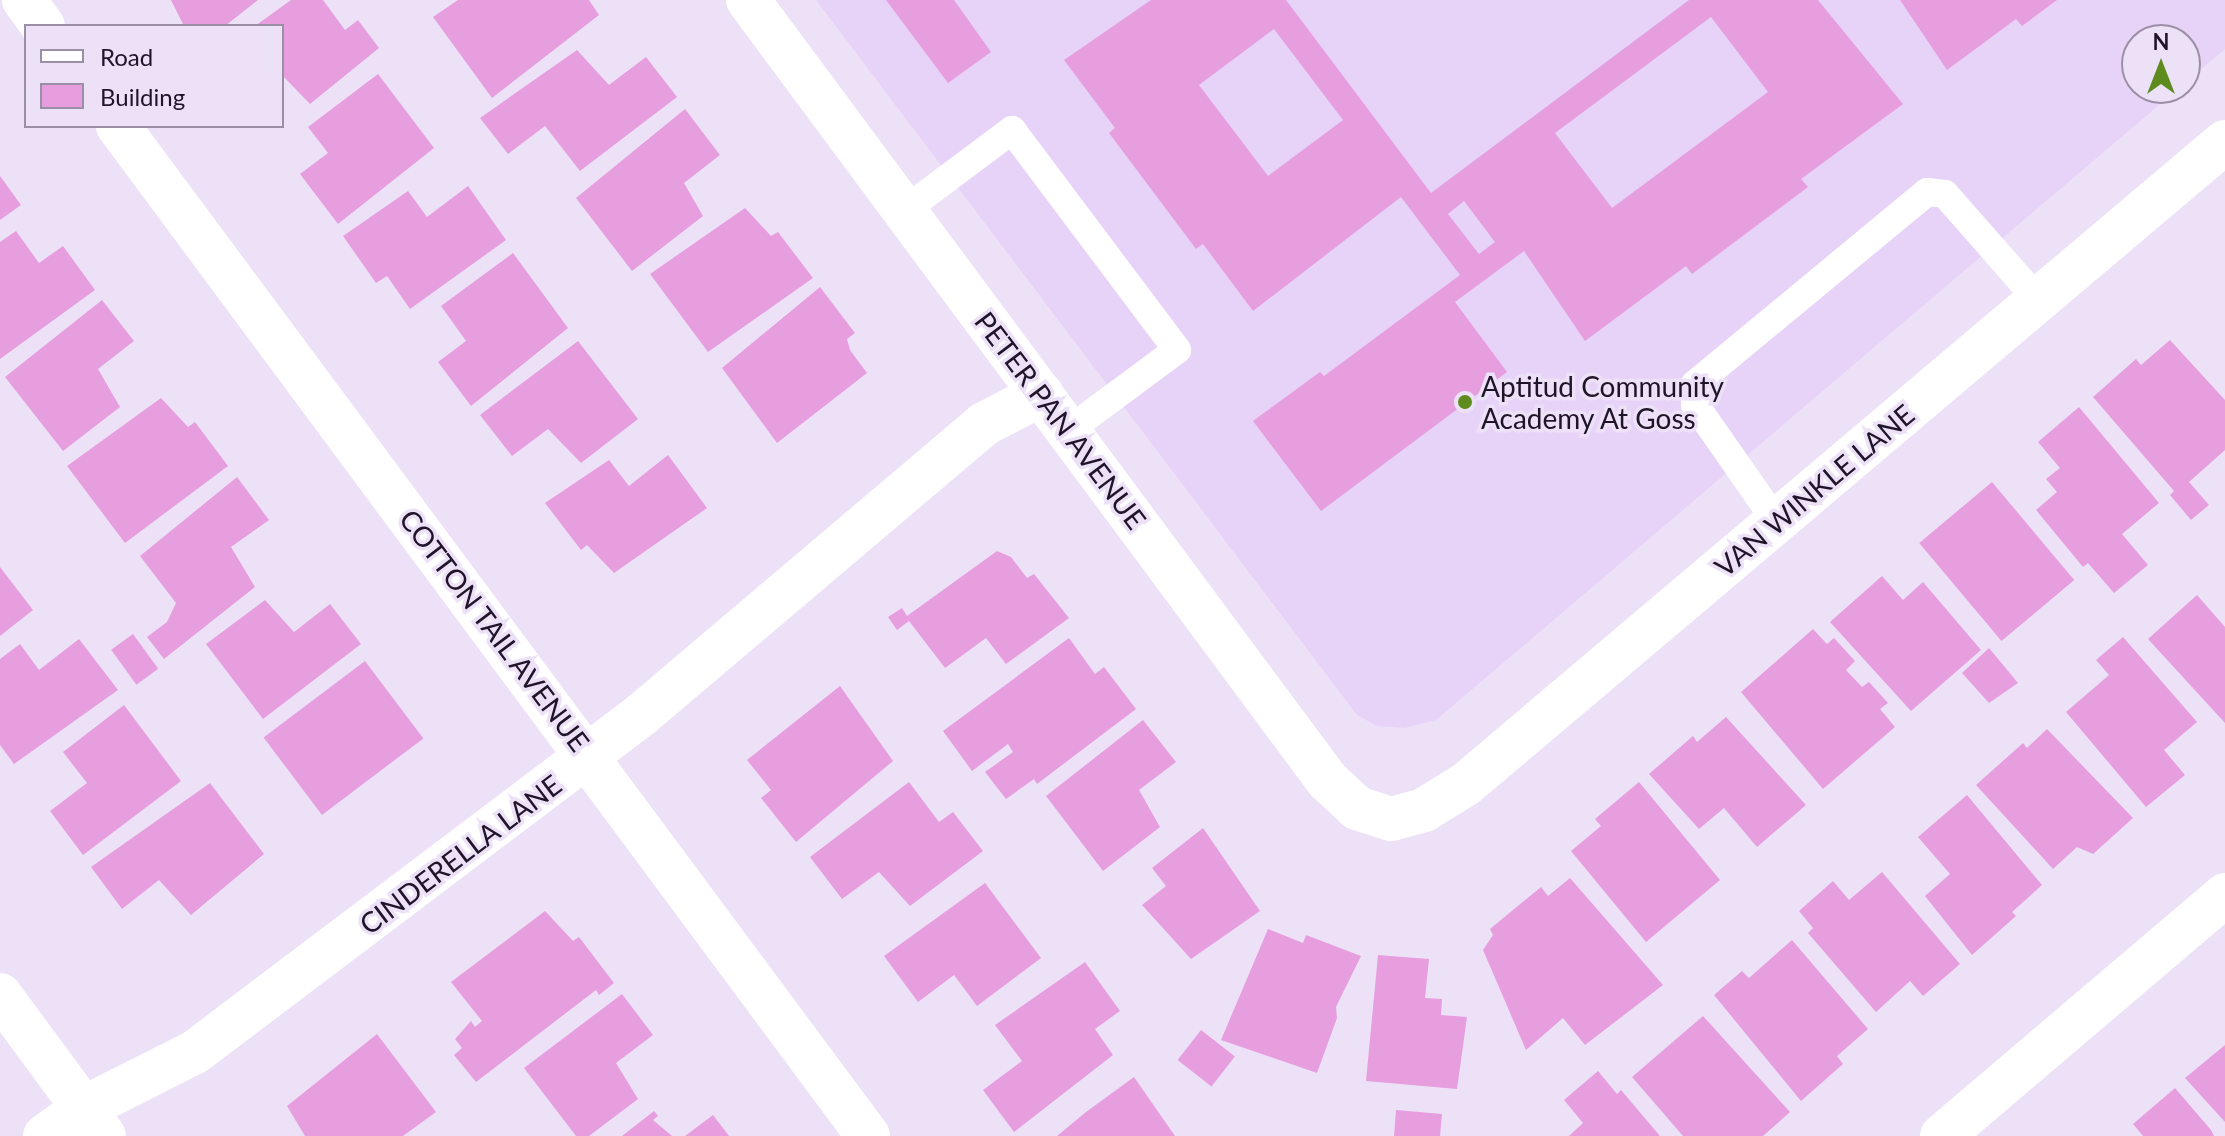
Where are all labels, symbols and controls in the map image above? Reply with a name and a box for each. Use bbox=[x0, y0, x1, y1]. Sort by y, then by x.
legend bbox=[24, 24, 284, 128]
north arrow bbox=[2121, 24, 2201, 104]
text: N bbox=[2153, 28, 2169, 55]
text: Road bbox=[100, 42, 153, 71]
text: Building bbox=[100, 82, 185, 111]
street label: PETER PAN AVENUE bbox=[968, 304, 1154, 536]
place label: Aptitud Community Academy At Goss bbox=[1481, 369, 1724, 435]
marker: Aptitud Community Academy At Goss bbox=[1456, 393, 1474, 411]
street label: VAN WINKLE LANE bbox=[1707, 397, 1921, 583]
street label: COTTON TAIL AVENUE bbox=[392, 501, 598, 759]
street label: CINDERELLA LANE bbox=[352, 767, 568, 941]

